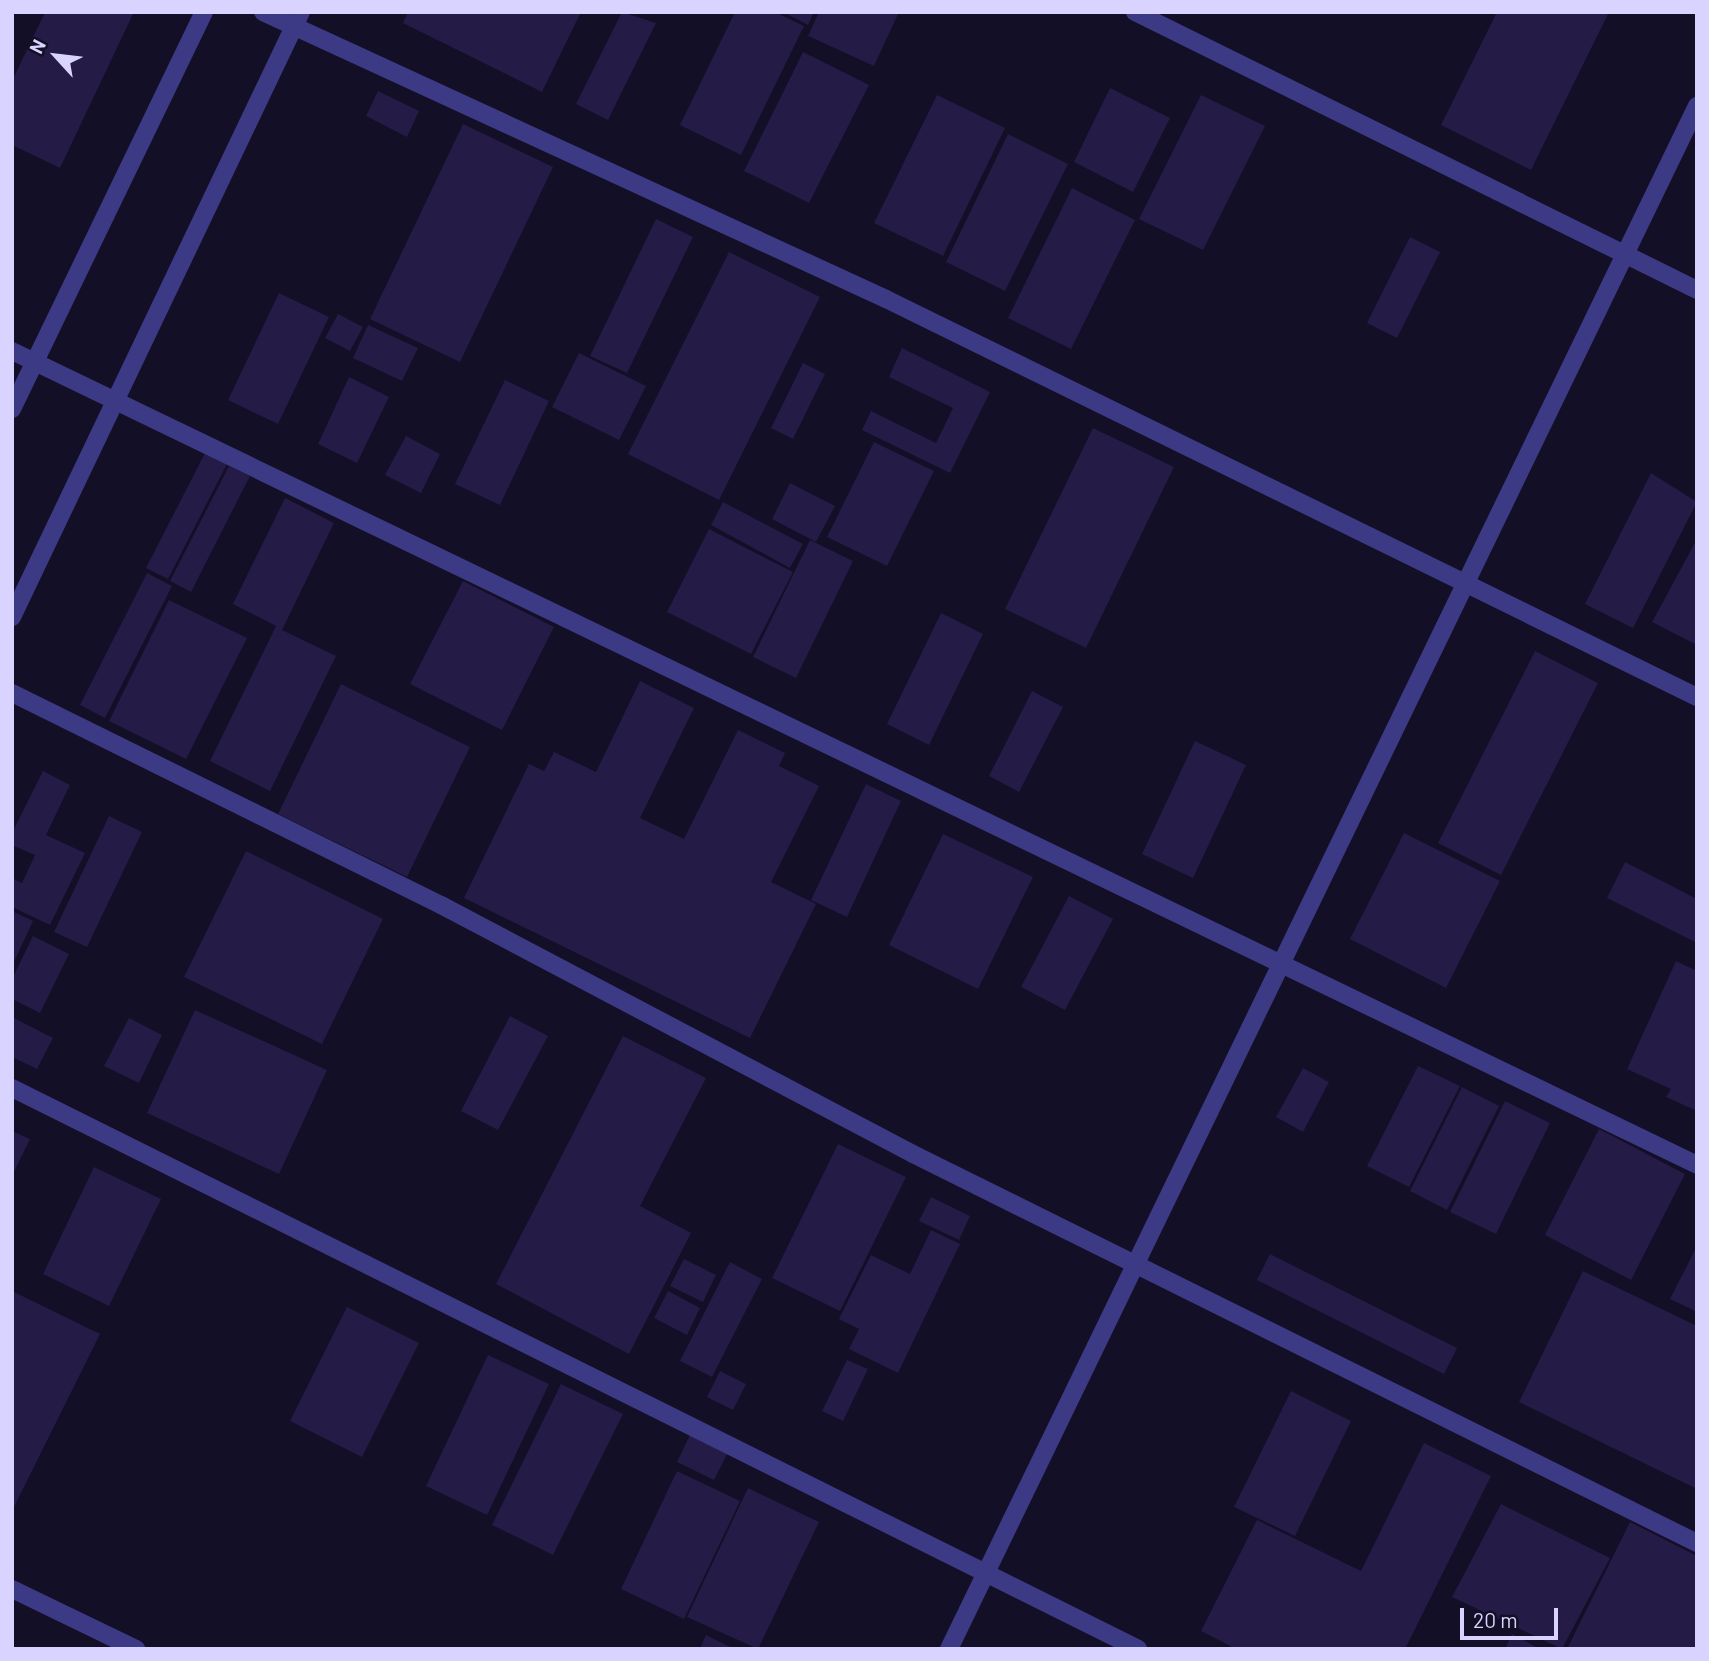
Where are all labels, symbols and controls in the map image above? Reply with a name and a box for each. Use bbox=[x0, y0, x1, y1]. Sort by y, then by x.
north arrow bbox=[21, 21, 91, 91]
text: N bbox=[24, 35, 50, 57]
scale bar bbox=[1464, 1594, 1562, 1638]
text: 20 m bbox=[1473, 1607, 1518, 1632]

